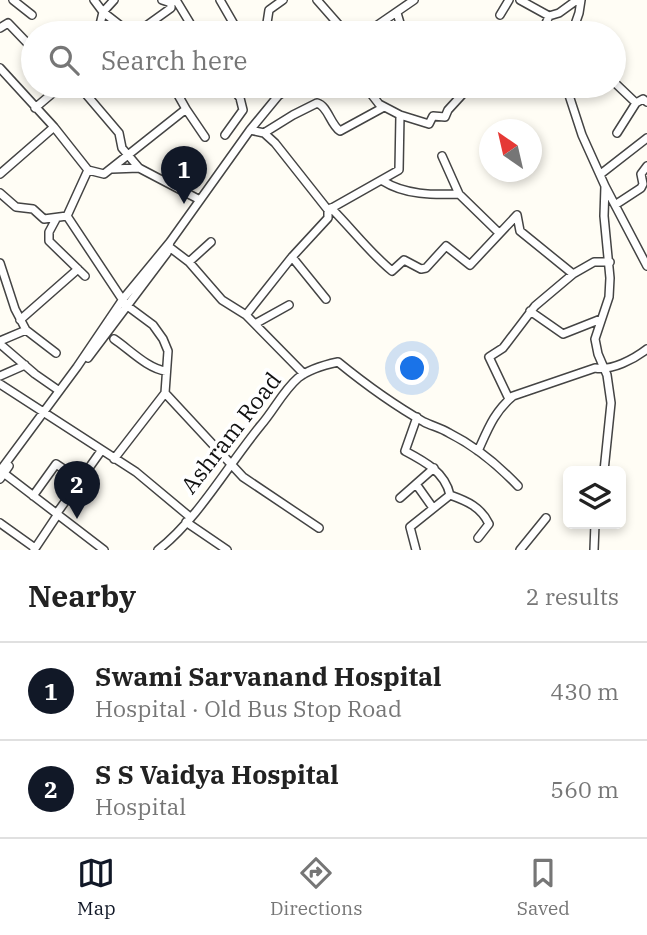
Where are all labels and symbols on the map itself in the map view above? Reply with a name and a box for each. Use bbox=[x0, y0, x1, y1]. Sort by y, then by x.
north arrow bbox=[479, 119, 542, 182]
pin: 1 bbox=[161, 146, 207, 204]
your location bbox=[395, 351, 429, 385]
street label: Ashram Road bbox=[173, 366, 287, 499]
pin: 2 bbox=[54, 461, 100, 519]

